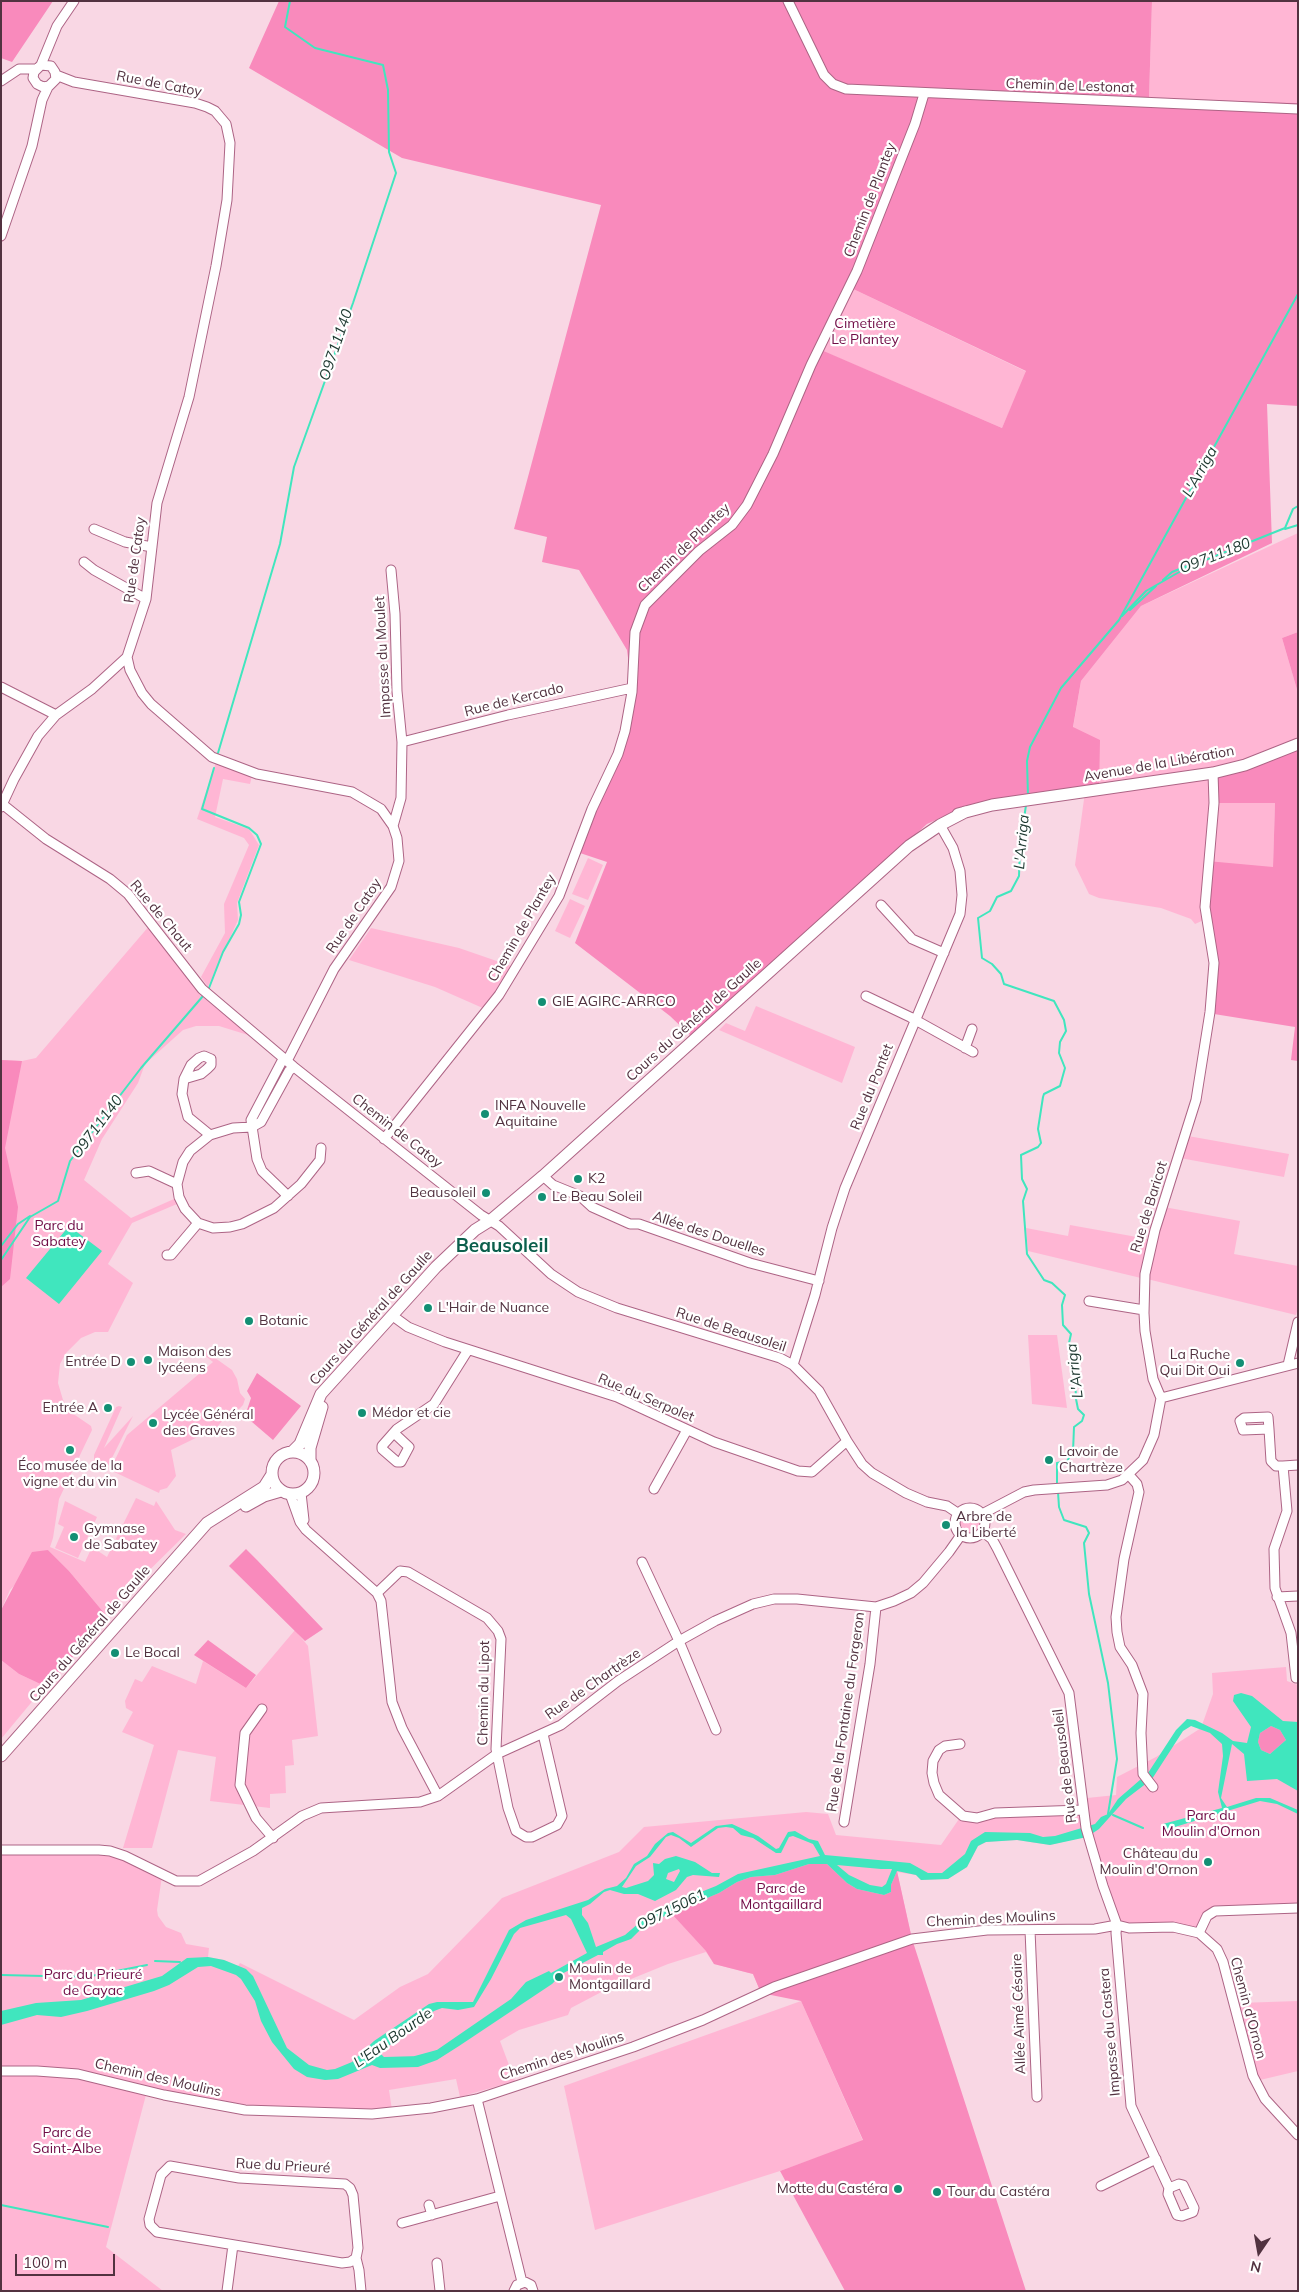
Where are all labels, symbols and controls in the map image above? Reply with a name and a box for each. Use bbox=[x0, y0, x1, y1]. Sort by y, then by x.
street label: Rue de Catoy bbox=[115, 67, 203, 101]
street label: Chemin de Lestonat bbox=[1005, 75, 1135, 97]
street label: Chemin de Plantey bbox=[840, 140, 900, 260]
water label: O9711140 bbox=[315, 307, 357, 383]
park label: Cimetière Le Plantey bbox=[831, 316, 899, 348]
water label: L'Arriga bbox=[1179, 444, 1221, 500]
street label: Chemin de Plantey bbox=[635, 500, 733, 596]
street label: Rue de Catoy bbox=[121, 516, 149, 604]
water label: O9711180 bbox=[1177, 534, 1253, 578]
street label: Impasse du Moulet bbox=[371, 596, 395, 718]
street label: Rue de Kercado bbox=[463, 680, 565, 720]
street label: Avenue de la Libération bbox=[1083, 743, 1235, 785]
water label: L'Arriga bbox=[1011, 814, 1033, 870]
street label: Chemin de Plantey bbox=[484, 871, 560, 985]
street label: Rue de Catoy bbox=[323, 875, 385, 957]
street label: Rue de Chaut bbox=[126, 877, 196, 955]
street label: Cours du Général de Gaulle bbox=[623, 955, 765, 1085]
place label: GIE AGIRC-ARRCO bbox=[552, 994, 676, 1010]
marker: GIE AGIRC-ARRCO bbox=[536, 996, 548, 1008]
street label: Rue du Pontet bbox=[847, 1041, 897, 1133]
street label: Chemin de Catoy bbox=[348, 1090, 446, 1172]
water label: O9711140 bbox=[67, 1092, 127, 1162]
place label: INFA Nouvelle Aquitaine bbox=[495, 1098, 586, 1130]
marker: INFA Nouvelle Aquitaine bbox=[479, 1108, 491, 1120]
street label: Rue de Baricot bbox=[1127, 1159, 1171, 1255]
place label: K2 bbox=[588, 1171, 605, 1187]
marker: K2 bbox=[572, 1173, 584, 1185]
place label: Beausoleil bbox=[410, 1185, 476, 1201]
marker: Beausoleil bbox=[480, 1187, 492, 1199]
place label: Le Beau Soleil bbox=[552, 1189, 642, 1205]
marker: Le Beau Soleil bbox=[536, 1191, 548, 1203]
street label: Allée des Douelles bbox=[650, 1208, 768, 1260]
park label: Parc du Sabatey bbox=[32, 1218, 86, 1250]
district label: Beausoleil bbox=[456, 1235, 548, 1257]
street label: Cours du Général de Gaulle bbox=[306, 1247, 436, 1389]
place label: L'Hair de Nuance bbox=[438, 1300, 549, 1316]
marker: L'Hair de Nuance bbox=[422, 1302, 434, 1314]
street label: Rue de Beausoleil bbox=[674, 1304, 788, 1356]
place label: Botanic bbox=[259, 1313, 308, 1329]
marker: Botanic bbox=[243, 1315, 255, 1327]
water label: L'Arriga bbox=[1063, 1343, 1087, 1399]
place label: Maison des lycéens bbox=[158, 1344, 231, 1376]
place label: La Ruche Qui Dit Oui bbox=[1160, 1347, 1230, 1380]
place label: Entrée D bbox=[65, 1354, 121, 1370]
marker: Maison des lycéens bbox=[142, 1354, 154, 1366]
marker: Entrée D bbox=[125, 1356, 137, 1368]
marker: La Ruche Qui Dit Oui bbox=[1234, 1357, 1246, 1369]
street label: Rue du Serpolet bbox=[595, 1370, 697, 1426]
place label: Entrée A bbox=[42, 1400, 98, 1416]
marker: Entrée A bbox=[102, 1402, 114, 1414]
place label: Médor et cie bbox=[372, 1405, 451, 1421]
place label: Lycée Général des Graves bbox=[163, 1407, 253, 1440]
marker: Médor et cie bbox=[356, 1407, 368, 1419]
marker: Lycée Général des Graves bbox=[147, 1417, 159, 1429]
marker: Éco musée de la vigne et du vin bbox=[64, 1444, 76, 1456]
place label: Lavoir de Chartrèze bbox=[1059, 1444, 1123, 1476]
marker: Lavoir de Chartrèze bbox=[1043, 1454, 1055, 1466]
place label: Éco musée de la vigne et du vin bbox=[18, 1458, 122, 1490]
place label: Arbre de la Liberté bbox=[956, 1509, 1016, 1541]
marker: Arbre de la Liberté bbox=[940, 1519, 952, 1531]
place label: Gymnase de Sabatey bbox=[84, 1521, 157, 1554]
marker: Gymnase de Sabatey bbox=[68, 1531, 80, 1543]
street label: Cours du Général de Gaulle bbox=[26, 1562, 154, 1706]
street label: Rue de la Fontaine du Forgeron bbox=[824, 1611, 868, 1813]
street label: Chemin du Lipot bbox=[475, 1640, 493, 1746]
place label: Le Bocal bbox=[125, 1645, 180, 1661]
street label: Rue de Chartrèze bbox=[542, 1645, 644, 1723]
marker: Le Bocal bbox=[109, 1647, 121, 1659]
street label: Rue de Beausoleil bbox=[1050, 1708, 1080, 1824]
park label: Parc du Moulin d'Ornon bbox=[1162, 1808, 1260, 1840]
place label: Château du Moulin d'Ornon bbox=[1100, 1846, 1198, 1878]
marker: Château du Moulin d'Ornon bbox=[1202, 1856, 1214, 1868]
park label: Parc de Montgaillard bbox=[740, 1881, 822, 1914]
water label: O9715061 bbox=[634, 1886, 708, 1934]
street label: Chemin des Moulins bbox=[926, 1907, 1056, 1931]
street label: Allée Aimé Césaire bbox=[1008, 1953, 1030, 2075]
street label: Chemin d'Ornon bbox=[1226, 1955, 1270, 2061]
place label: Moulin de Montgaillard bbox=[569, 1961, 651, 1994]
park label: Parc du Prieuré de Cayac bbox=[44, 1967, 142, 2000]
street label: Impasse du Castera bbox=[1096, 1967, 1124, 2097]
marker: Moulin de Montgaillard bbox=[553, 1971, 565, 1983]
water label: L'Eau Bourde bbox=[350, 2004, 436, 2072]
street label: Chemin des Moulins bbox=[498, 2028, 626, 2084]
street label: Chemin des Moulins bbox=[93, 2055, 223, 2101]
park label: Parc de Saint-Albe bbox=[33, 2125, 101, 2158]
street label: Rue du Prieuré bbox=[235, 2155, 331, 2177]
place label: Motte du Castéra bbox=[777, 2181, 888, 2197]
marker: Motte du Castéra bbox=[892, 2183, 904, 2195]
place label: Tour du Castéra bbox=[947, 2184, 1050, 2200]
marker: Tour du Castéra bbox=[931, 2186, 943, 2198]
north arrow bbox=[1234, 2227, 1284, 2277]
scale bar bbox=[18, 2244, 118, 2276]
text: 100 m bbox=[23, 2253, 67, 2272]
text: N bbox=[1249, 2257, 1263, 2277]

